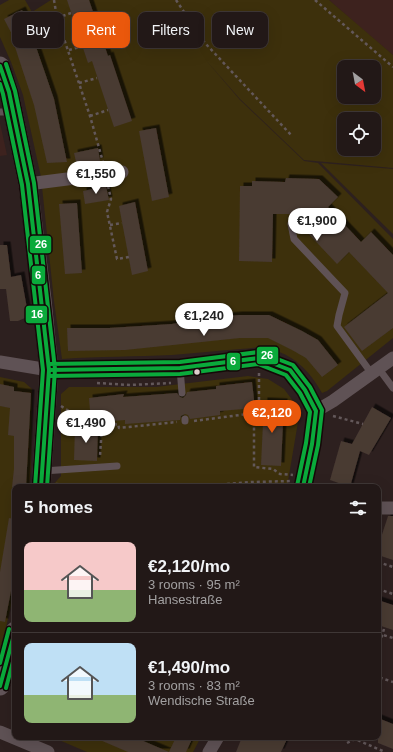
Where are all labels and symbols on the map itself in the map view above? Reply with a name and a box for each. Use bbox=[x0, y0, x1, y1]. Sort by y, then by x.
north arrow bbox=[337, 60, 381, 104]
pin: €1,550 bbox=[63, 161, 129, 195]
pin: €1,900 bbox=[284, 208, 350, 242]
line badge: 26 bbox=[29, 235, 52, 254]
text: 26 bbox=[35, 238, 47, 250]
line badge: 6 bbox=[31, 265, 46, 285]
text: 6 bbox=[35, 269, 41, 281]
pin: €1,240 bbox=[171, 303, 237, 337]
line badge: 16 bbox=[25, 305, 48, 324]
text: 16 bbox=[31, 308, 43, 320]
line badge: 26 bbox=[256, 346, 279, 365]
text: 26 bbox=[261, 349, 273, 361]
line badge: 6 bbox=[226, 352, 241, 371]
text: 6 bbox=[230, 355, 236, 367]
unlabelled marker bbox=[192, 367, 202, 377]
pin: €2,120 bbox=[239, 400, 305, 434]
pin: €1,490 bbox=[53, 410, 119, 444]

